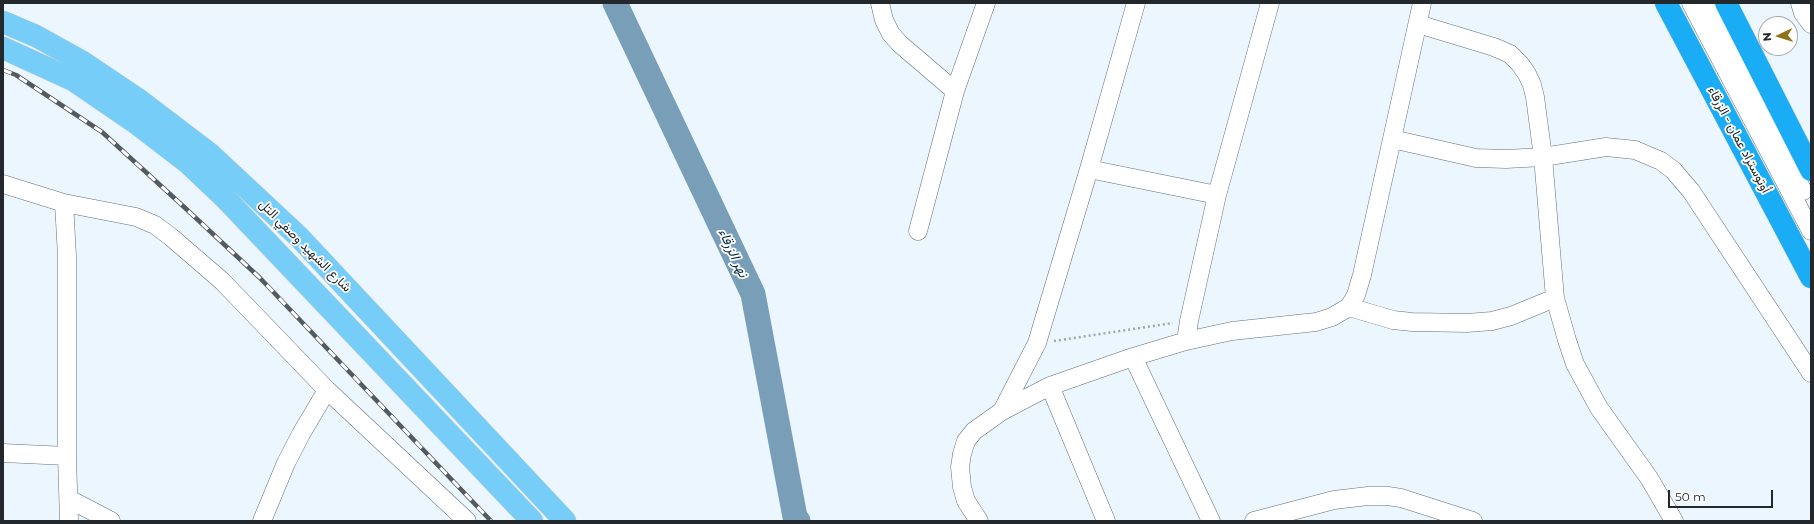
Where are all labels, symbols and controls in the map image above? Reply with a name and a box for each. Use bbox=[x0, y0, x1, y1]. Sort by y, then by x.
north arrow bbox=[1758, 16, 1798, 56]
text: N bbox=[1760, 32, 1774, 42]
street label: أوتوستراد عمان - الزرقاء bbox=[1704, 84, 1774, 196]
street label: شارع الشهيد وصفي التل bbox=[256, 197, 354, 295]
water label: نهر الزرقاء bbox=[714, 226, 752, 280]
scale bar bbox=[1670, 482, 1775, 508]
text: 50 m bbox=[1675, 489, 1706, 504]

